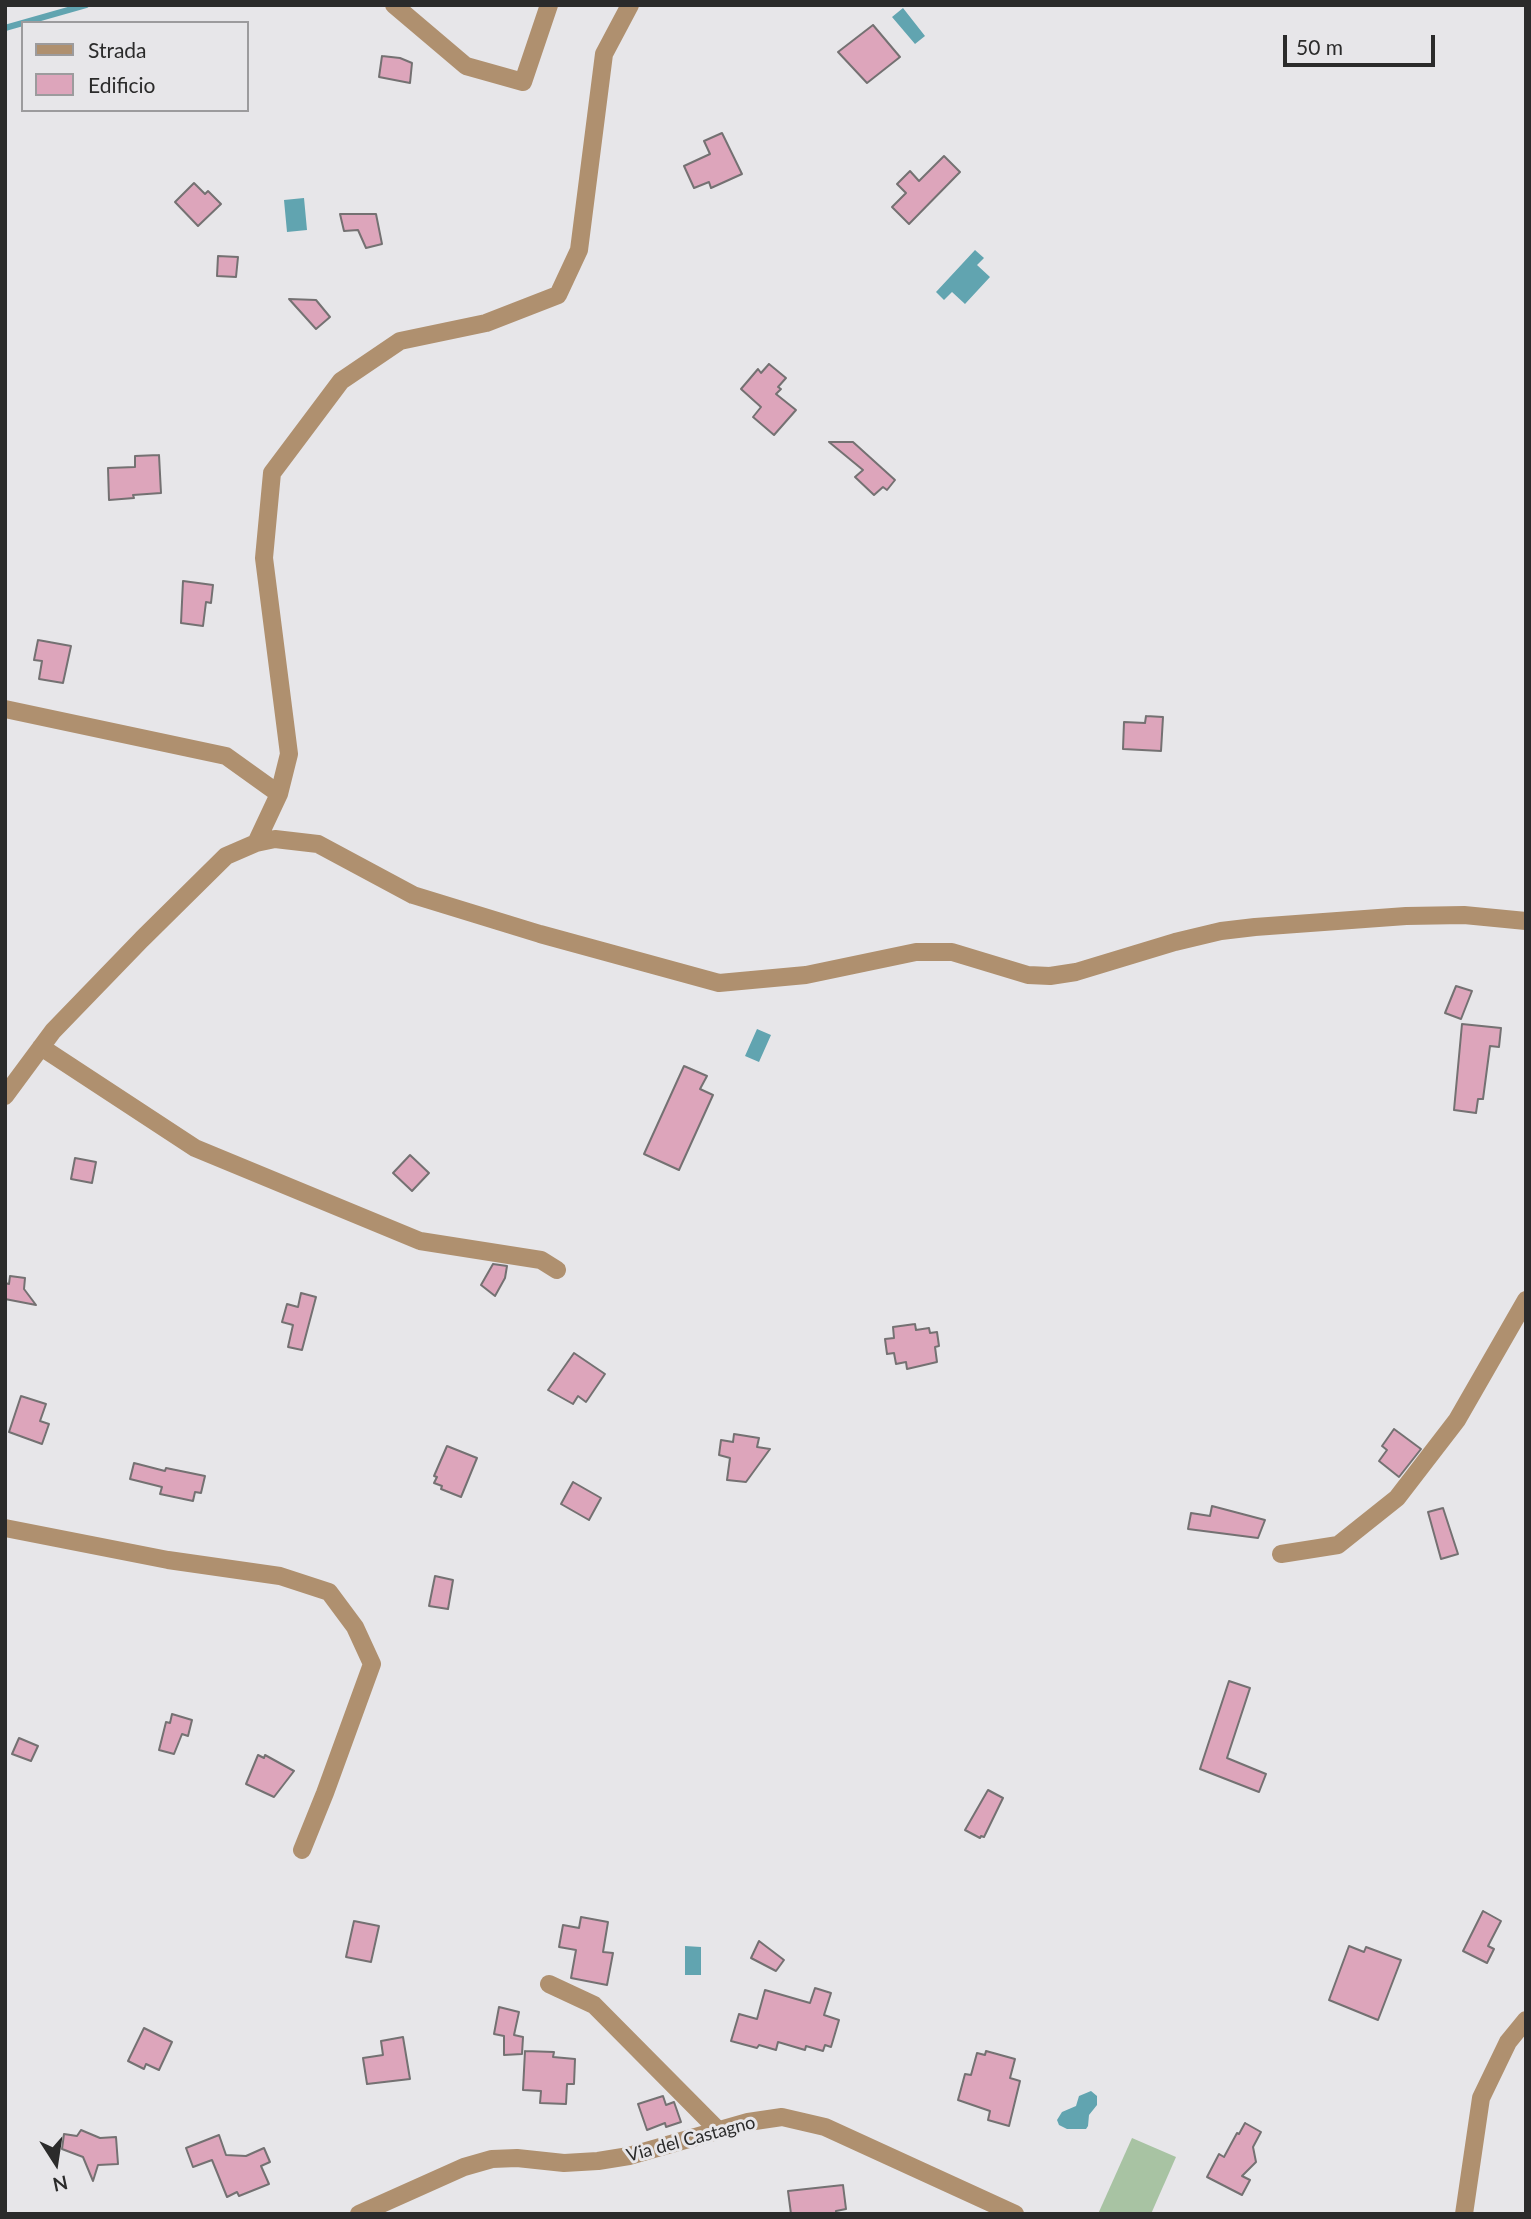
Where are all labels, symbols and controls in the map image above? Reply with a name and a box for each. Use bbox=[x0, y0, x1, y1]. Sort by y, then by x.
legend bbox=[21, 21, 248, 112]
scale bar bbox=[1286, 21, 1438, 65]
text: 50 m bbox=[1296, 34, 1343, 59]
text: Strada bbox=[88, 37, 147, 62]
text: Edificio bbox=[88, 72, 155, 97]
street label: Via del Castagno bbox=[624, 2111, 758, 2167]
north arrow bbox=[21, 2128, 91, 2198]
text: N bbox=[51, 2171, 70, 2197]

